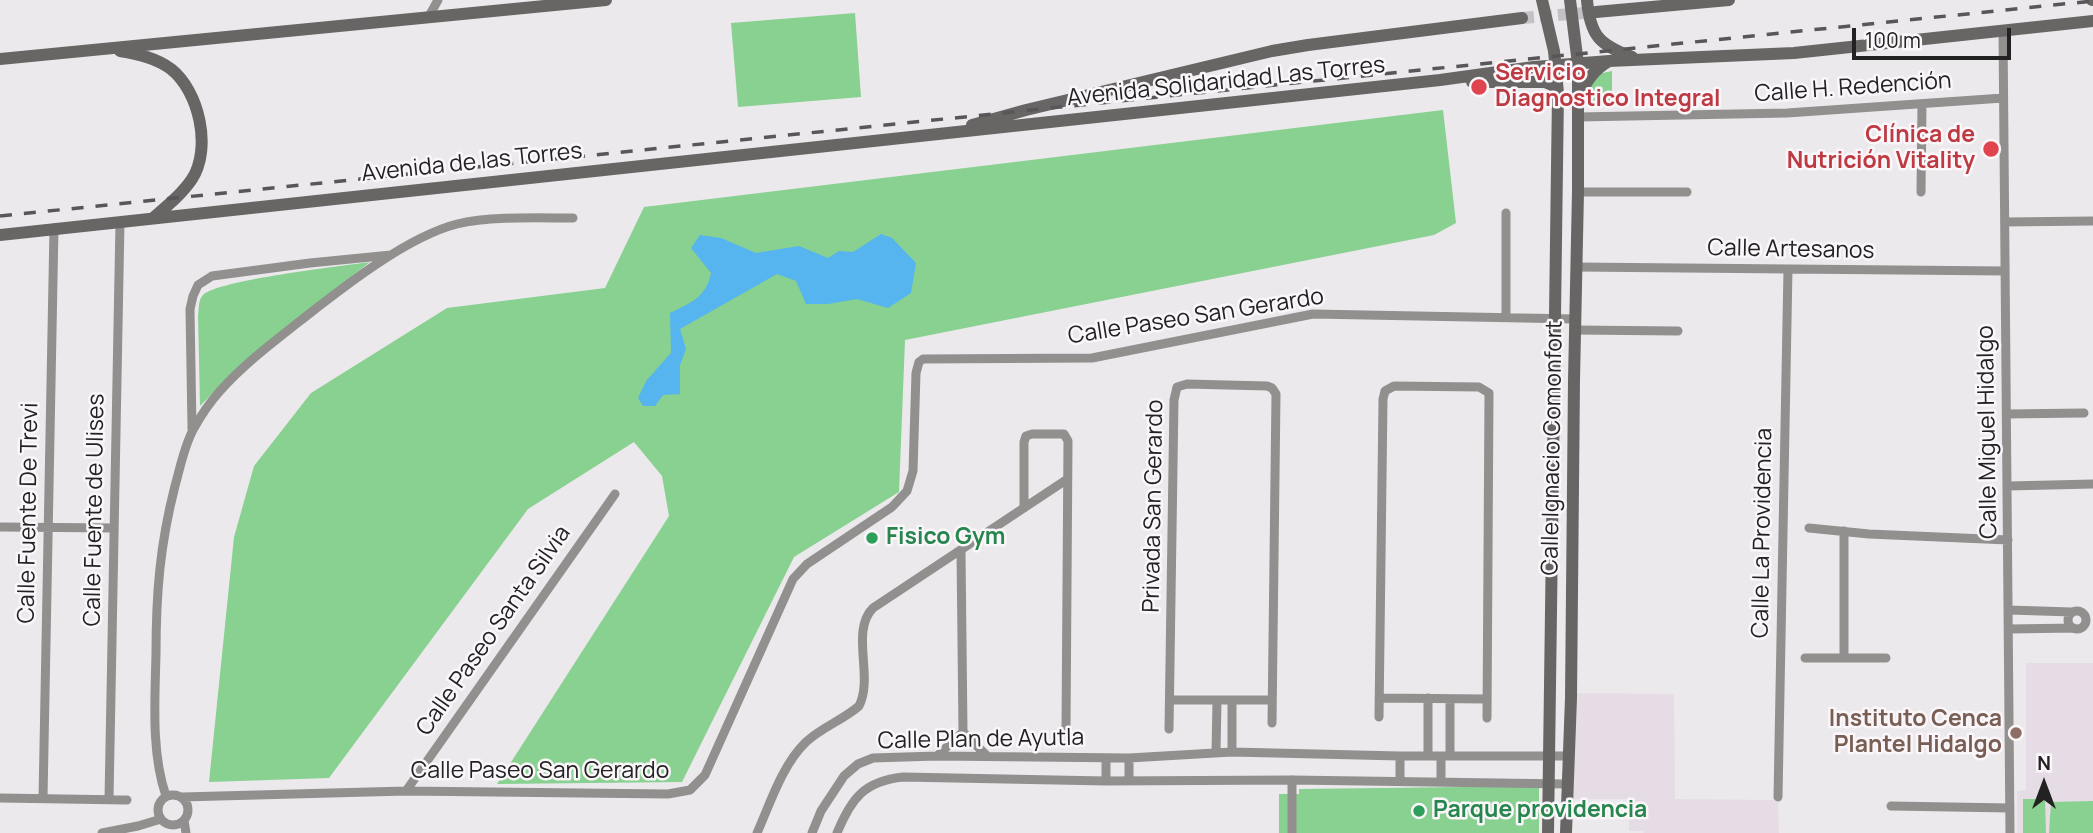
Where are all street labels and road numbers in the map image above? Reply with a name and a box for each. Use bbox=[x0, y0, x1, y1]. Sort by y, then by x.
street label: Avenida Solidaridad Las Torres bbox=[1066, 52, 1386, 112]
street label: Calle H. Redención bbox=[1754, 67, 1952, 109]
street label: Avenida de las Torres bbox=[360, 138, 584, 188]
street label: Calle Artesanos bbox=[1707, 235, 1875, 265]
street label: Calle Paseo San Gerardo bbox=[1066, 283, 1326, 351]
street label: Calle Ignacio Comonfort bbox=[1537, 320, 1569, 576]
street label: Calle Miguel Hidalgo bbox=[1972, 325, 2004, 539]
street label: Calle Fuente de Ulises bbox=[79, 393, 111, 627]
street label: Privada San Gerardo bbox=[1138, 399, 1170, 613]
street label: Calle Fuente De Trevi bbox=[13, 402, 45, 624]
street label: Calle La Providencia bbox=[1747, 428, 1779, 638]
street label: Calle Paseo Santa Silvia bbox=[411, 521, 577, 741]
street label: Calle Plan de Ayutla bbox=[877, 724, 1085, 756]
street label: Calle Paseo San Gerardo bbox=[411, 758, 669, 786]

